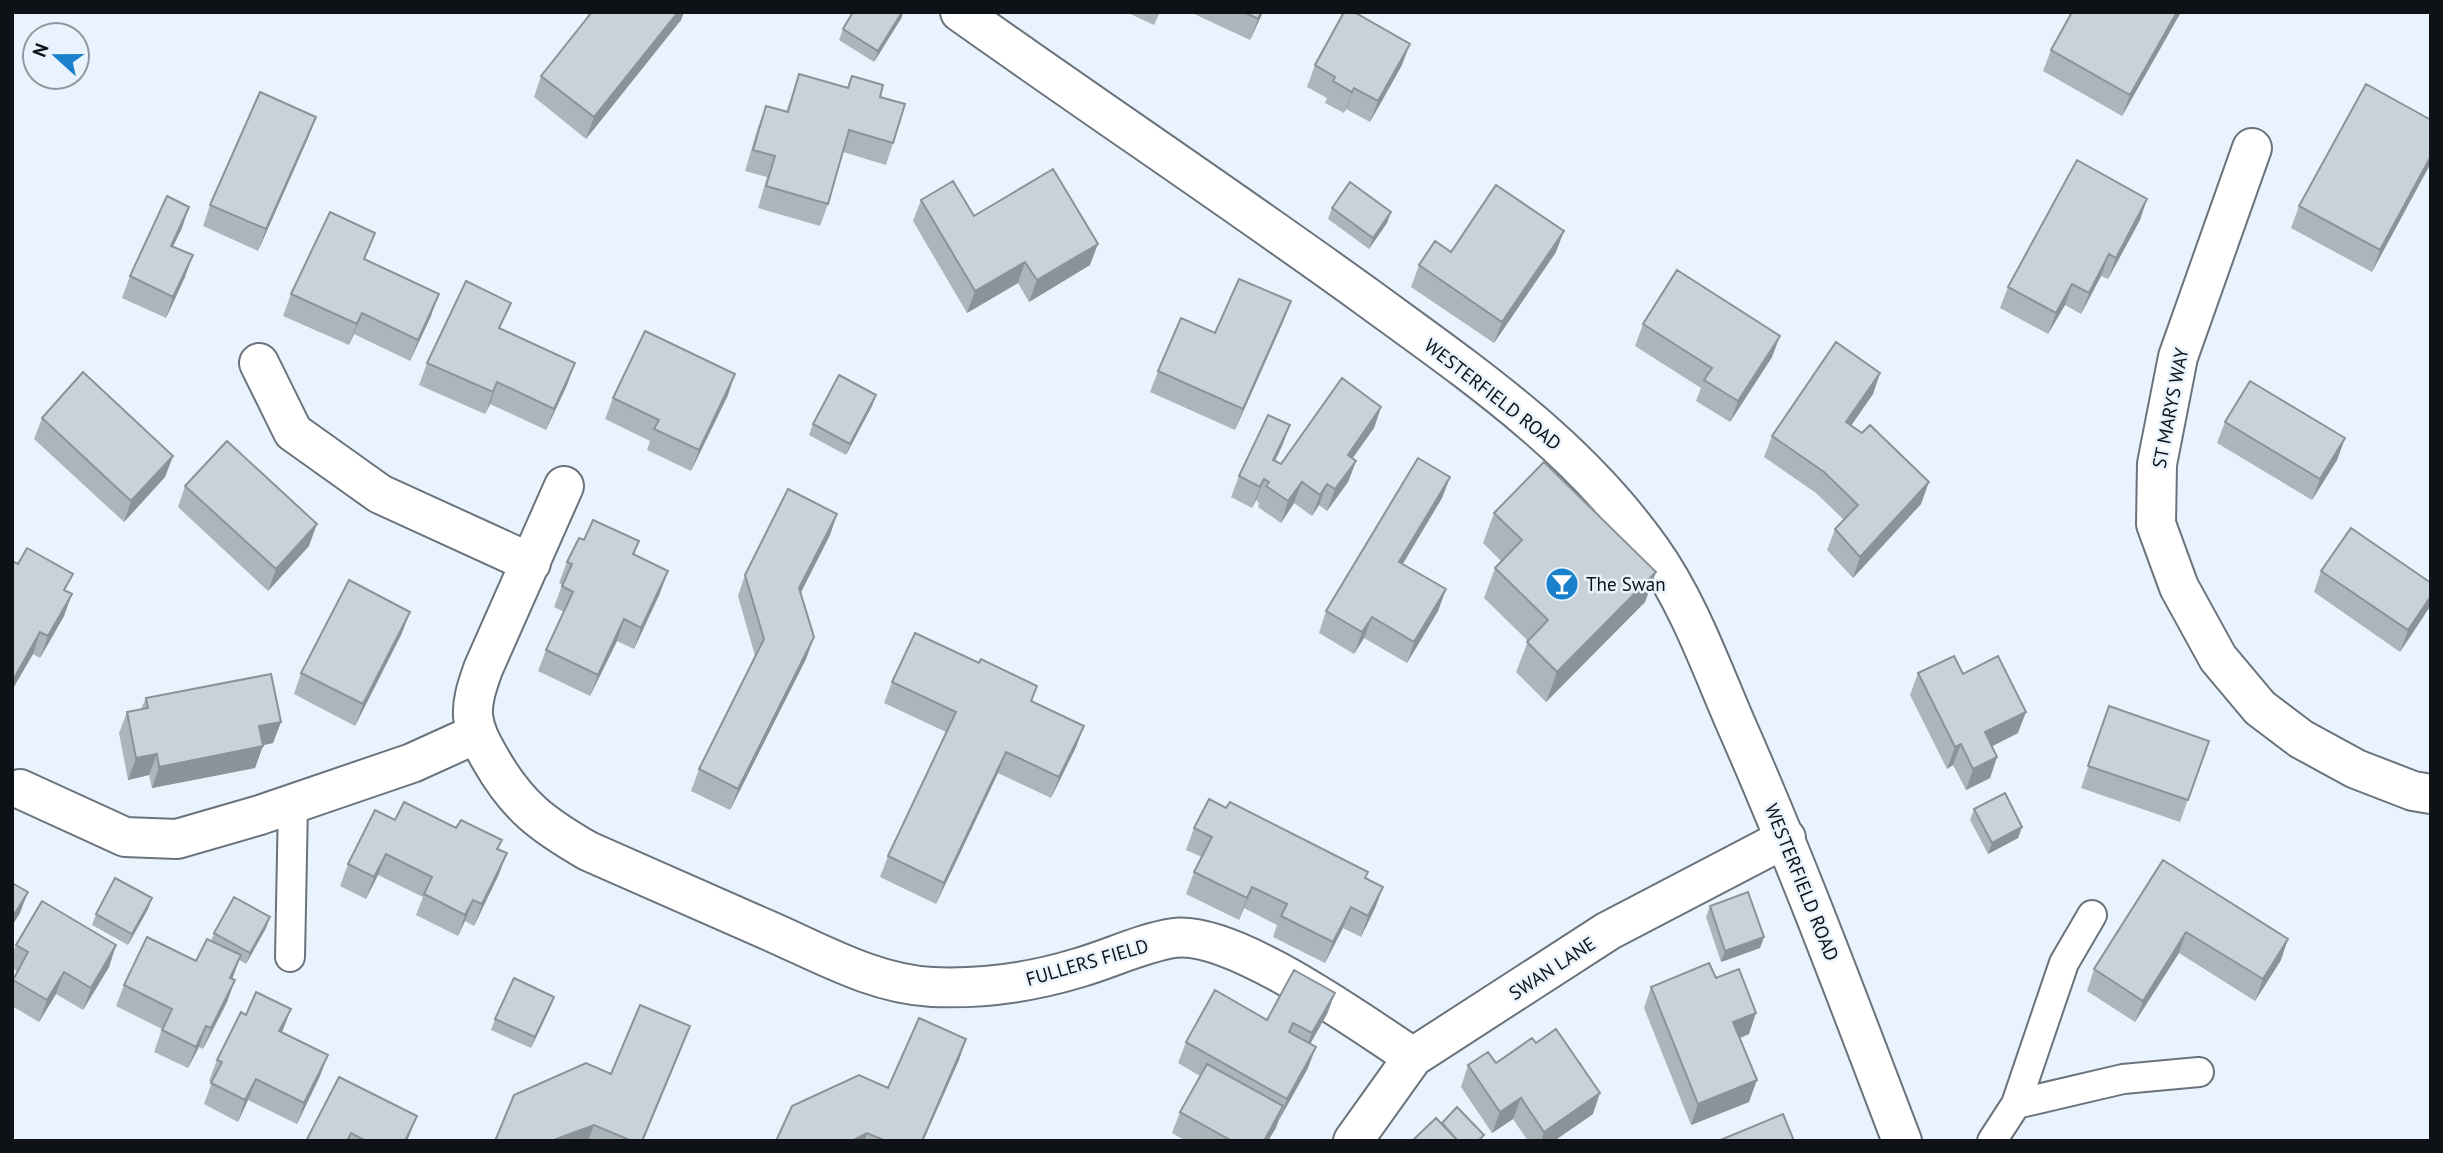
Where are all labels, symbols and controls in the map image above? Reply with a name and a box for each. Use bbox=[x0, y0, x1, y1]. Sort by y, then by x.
north arrow bbox=[21, 21, 91, 91]
text: N bbox=[27, 40, 54, 60]
street label: WESTERFIELD ROAD bbox=[1420, 333, 1566, 455]
street label: ST MARYS WAY bbox=[2147, 345, 2194, 470]
bar icon: The Swan bbox=[1543, 565, 1581, 603]
place label: The Swan bbox=[1586, 572, 1666, 596]
street label: WESTERFIELD ROAD bbox=[1760, 800, 1844, 964]
street label: SWAN LANE bbox=[1504, 931, 1600, 1005]
street label: FULLERS FIELD bbox=[1023, 933, 1151, 991]

